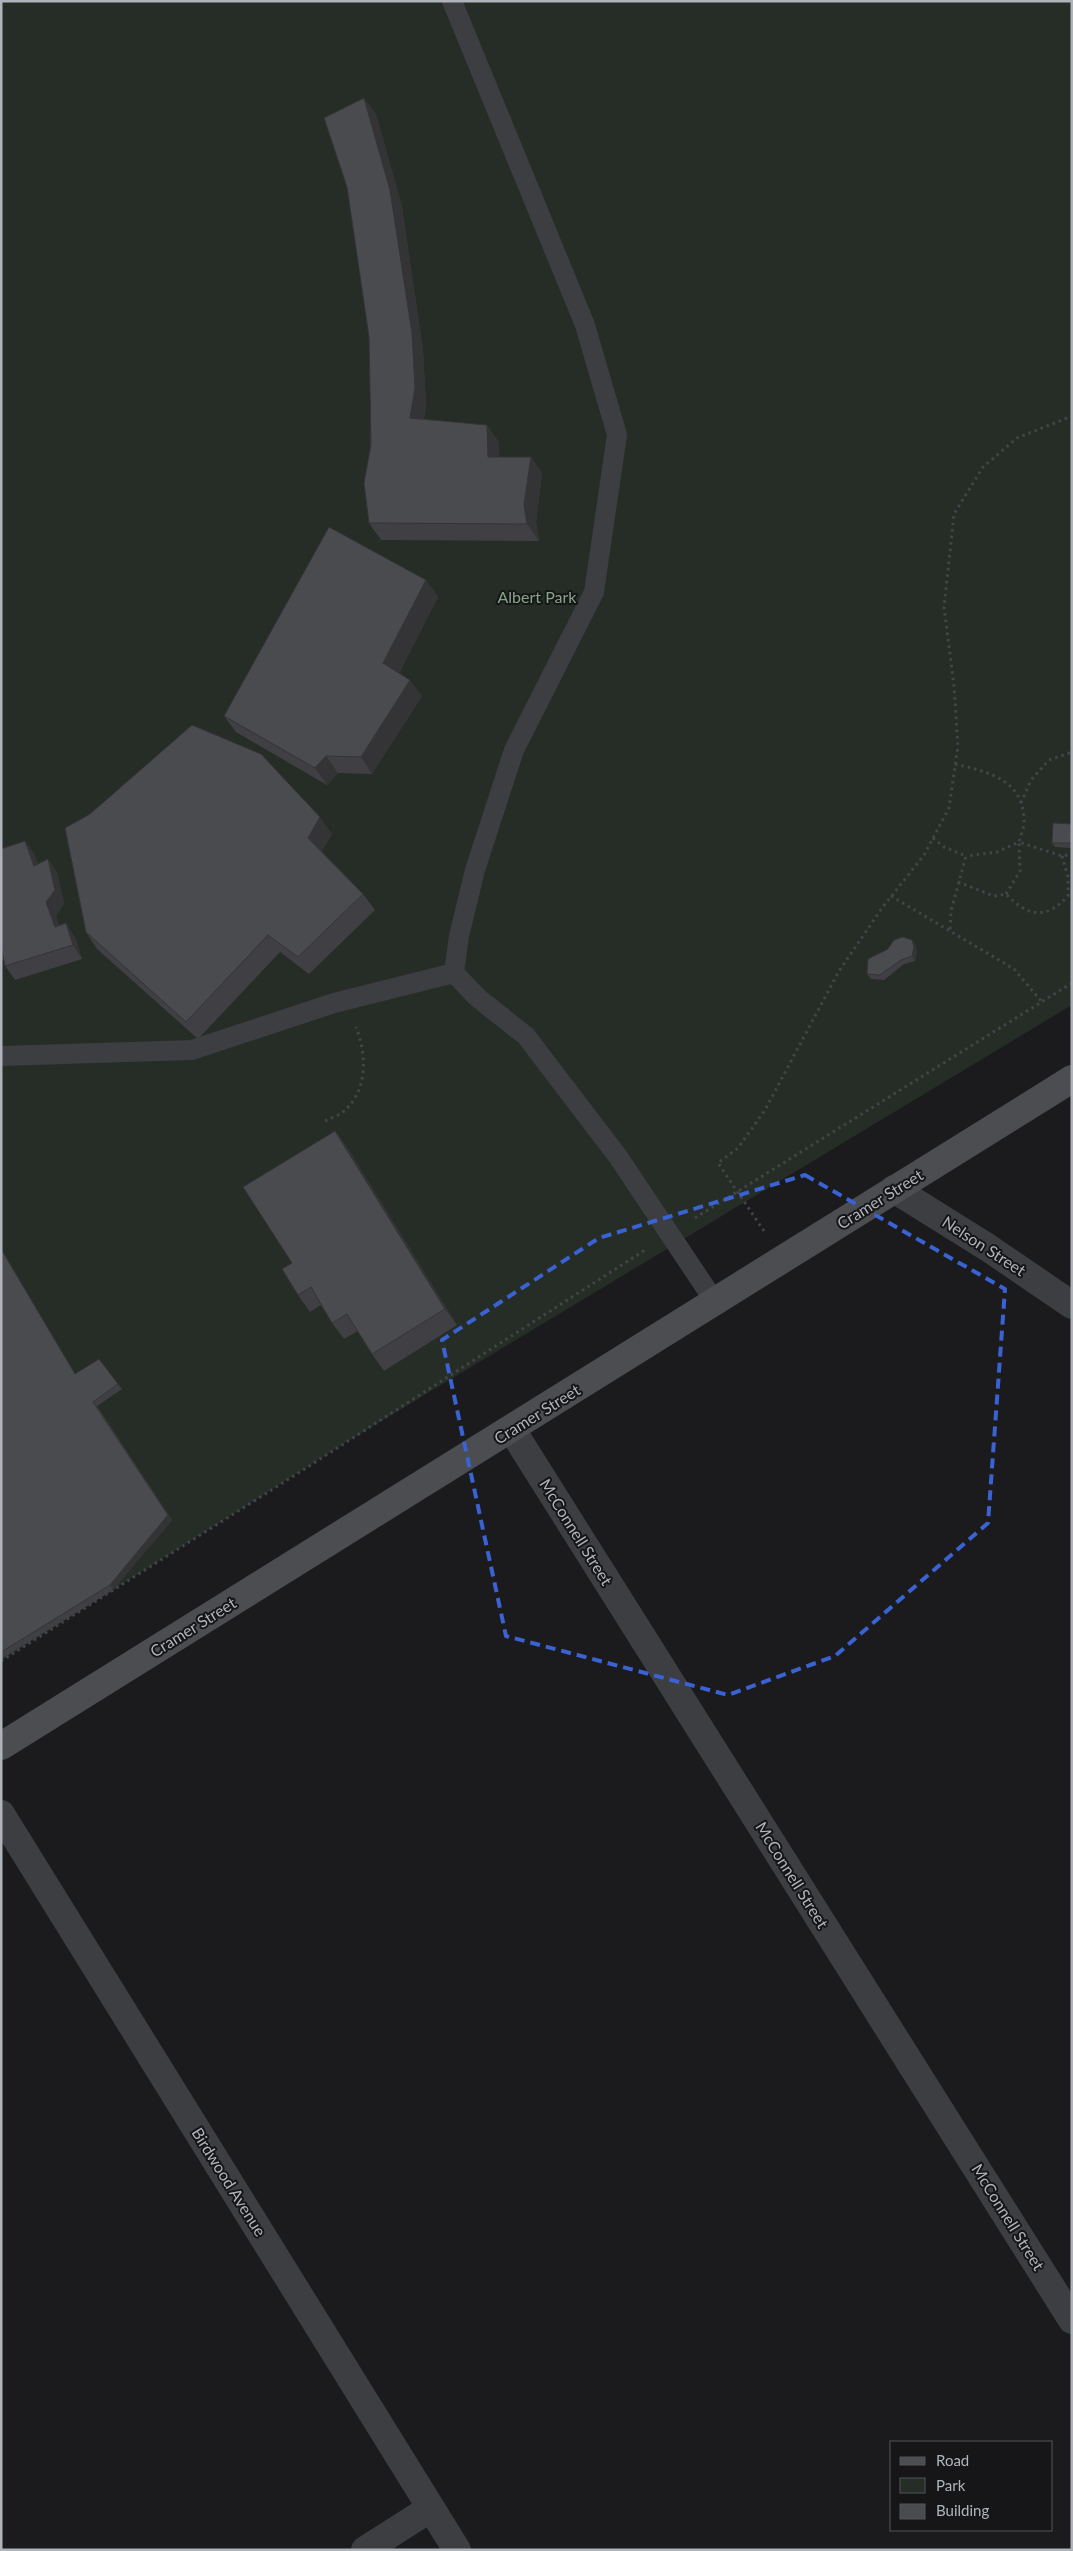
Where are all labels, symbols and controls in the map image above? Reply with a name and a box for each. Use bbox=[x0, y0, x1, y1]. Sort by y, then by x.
park label: Albert Park bbox=[498, 587, 577, 606]
street label: Cramer Street bbox=[833, 1165, 926, 1232]
street label: Nelson Street bbox=[939, 1212, 1030, 1280]
street label: Cramer Street bbox=[490, 1380, 583, 1447]
street label: McConnell Street bbox=[536, 1475, 617, 1589]
street label: Cramer Street bbox=[146, 1593, 239, 1660]
street label: McConnell Street bbox=[752, 1818, 833, 1932]
street label: Birdwood Avenue bbox=[188, 2124, 270, 2240]
street label: McConnell Street bbox=[968, 2160, 1049, 2274]
legend bbox=[890, 2441, 1053, 2531]
text: Road bbox=[936, 2451, 969, 2469]
text: Park bbox=[936, 2476, 966, 2494]
text: Building bbox=[936, 2501, 989, 2519]

